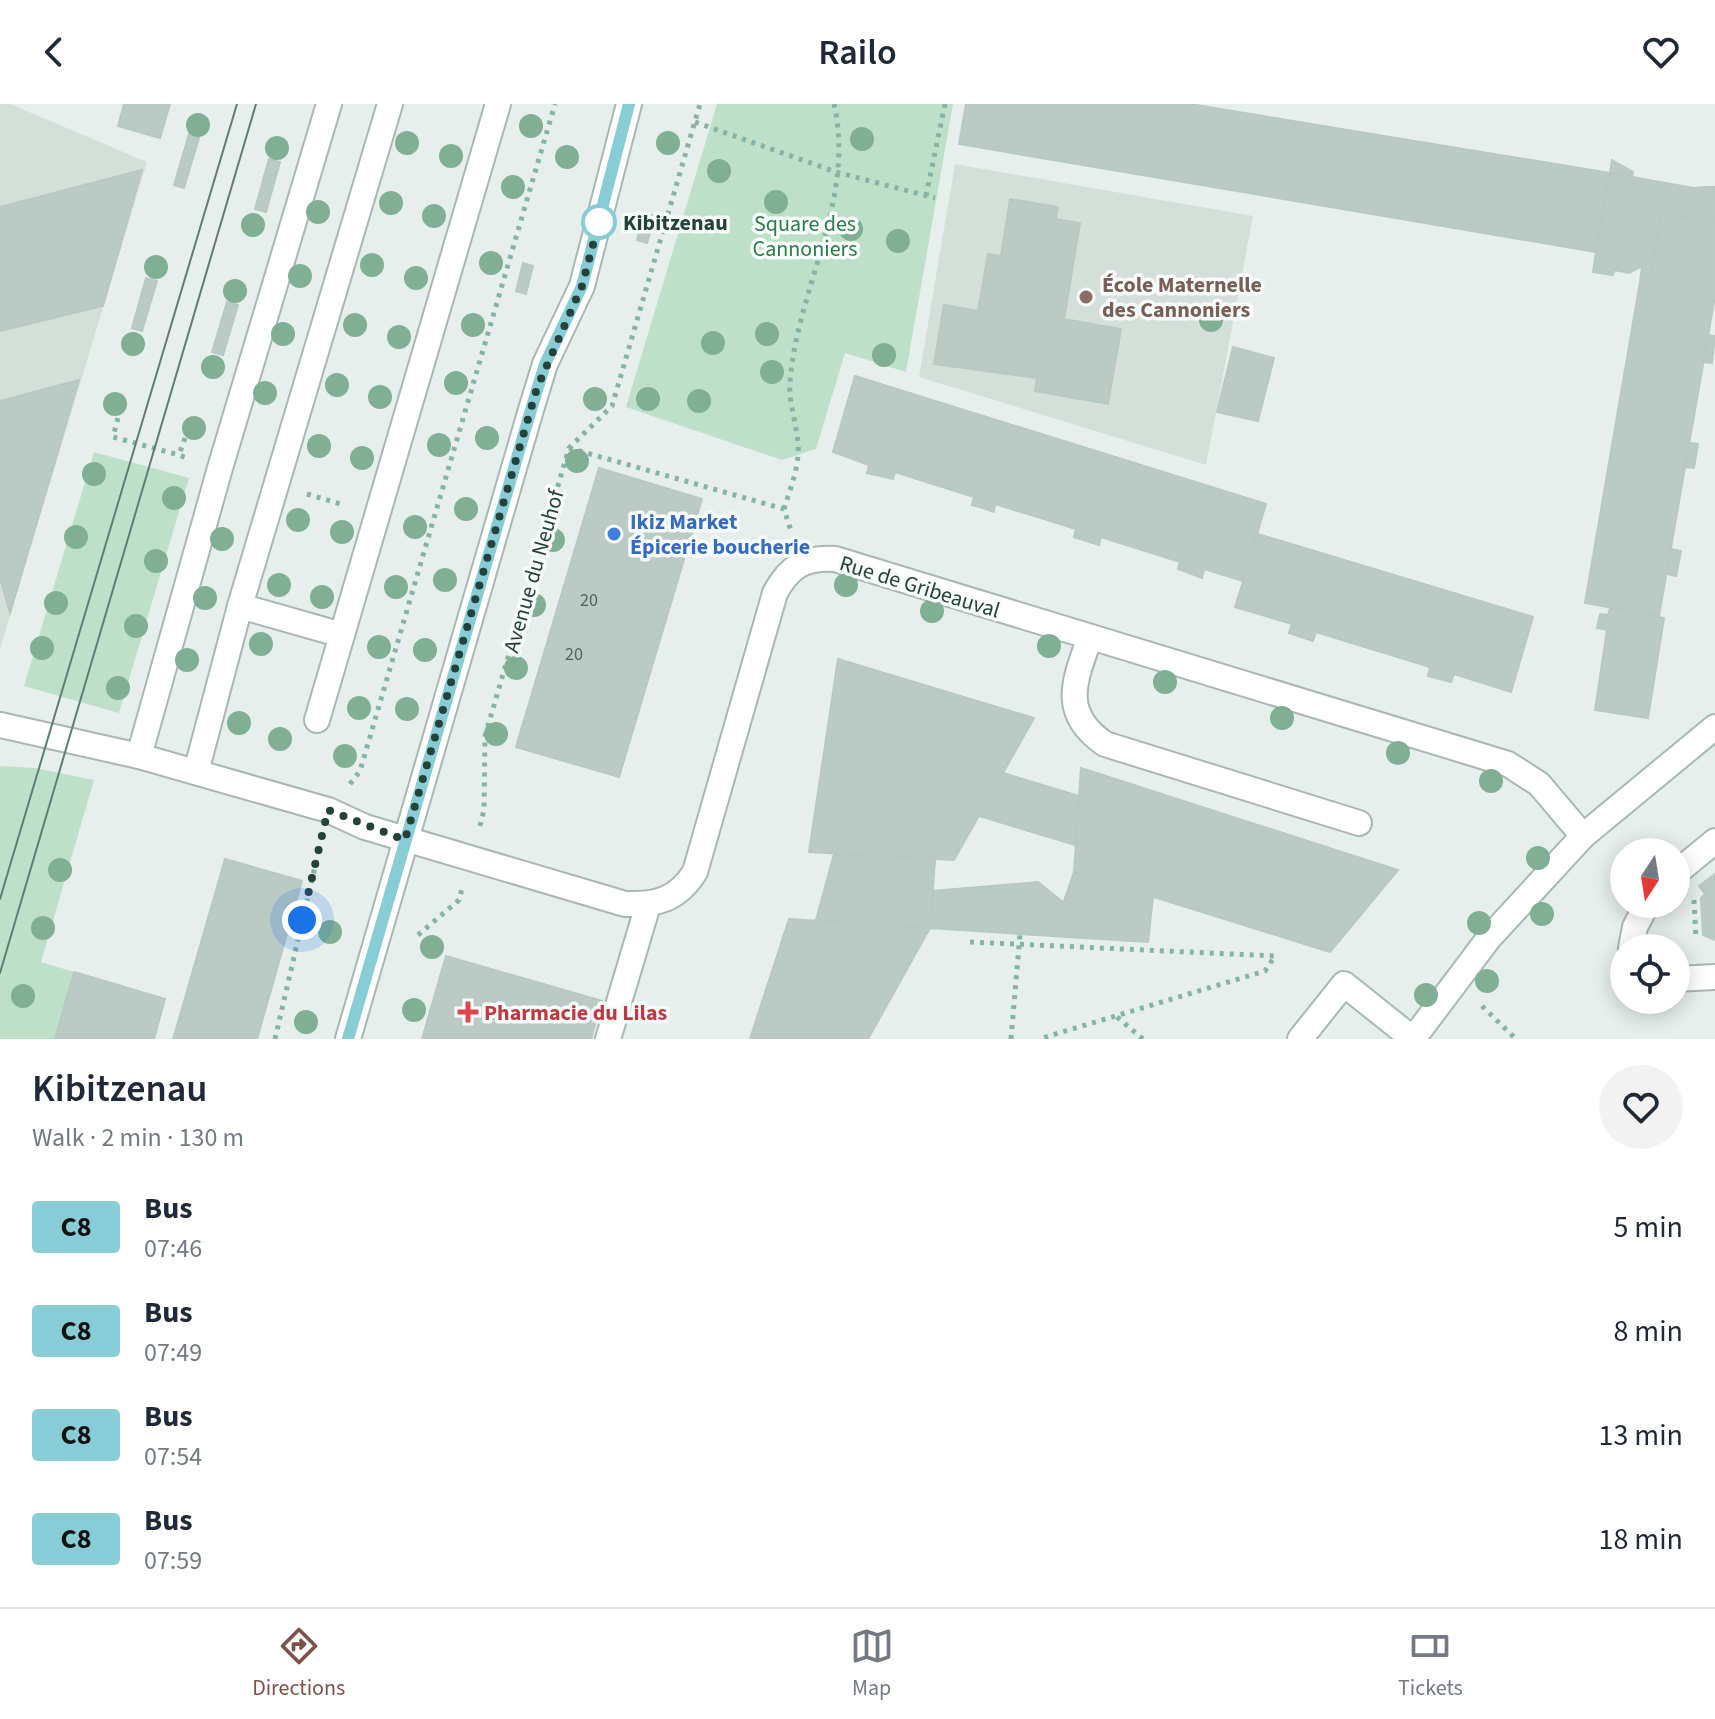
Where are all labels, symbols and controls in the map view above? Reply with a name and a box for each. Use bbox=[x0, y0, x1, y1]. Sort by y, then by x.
text: Railo bbox=[818, 27, 897, 78]
icon: back bbox=[32, 30, 76, 74]
icon: heart bbox=[1639, 30, 1683, 74]
marker: Kibitzenau bbox=[582, 205, 616, 239]
place label: Kibitzenau bbox=[623, 207, 728, 239]
park label: Square des Cannoniers bbox=[753, 208, 857, 265]
place label: École Maternelle des Cannoniers bbox=[1102, 269, 1262, 326]
marker: École Maternelle des Cannoniers bbox=[1077, 288, 1095, 306]
street label: Avenue du Neuhof bbox=[495, 485, 573, 657]
place label: Ikiz Market Épicerie boucherie bbox=[630, 506, 810, 563]
marker: Ikiz Market Épicerie boucherie bbox=[605, 525, 623, 543]
street label: Rue de Gribeauval bbox=[836, 547, 1004, 627]
house number: 20 bbox=[580, 588, 598, 613]
house number: 20 bbox=[565, 642, 583, 667]
north arrow bbox=[1610, 838, 1690, 918]
map controls bbox=[1610, 838, 1690, 1014]
your location bbox=[282, 900, 322, 940]
button: locate bbox=[1610, 934, 1690, 1014]
place label: Pharmacie du Lilas bbox=[484, 997, 667, 1029]
marker: Pharmacie du Lilas bbox=[459, 1003, 477, 1021]
text: Kibitzenau bbox=[32, 1062, 207, 1116]
button: heart bbox=[1599, 1065, 1683, 1149]
text: Walk · 2 min · 130 m bbox=[32, 1119, 244, 1156]
text: Bus bbox=[144, 1187, 192, 1230]
text: 5 min bbox=[1613, 1206, 1683, 1249]
text: C8 bbox=[60, 1207, 92, 1247]
text: 07:46 bbox=[144, 1230, 202, 1267]
text: Bus bbox=[144, 1291, 192, 1334]
text: 8 min bbox=[1613, 1310, 1683, 1353]
text: C8 bbox=[60, 1311, 92, 1351]
text: 07:49 bbox=[144, 1334, 202, 1371]
text: Bus bbox=[144, 1395, 192, 1438]
text: 13 min bbox=[1599, 1414, 1683, 1457]
text: C8 bbox=[60, 1415, 92, 1455]
text: 07:54 bbox=[144, 1438, 202, 1475]
text: Bus bbox=[144, 1499, 192, 1542]
text: 18 min bbox=[1599, 1518, 1683, 1561]
text: C8 bbox=[60, 1519, 92, 1559]
text: 07:59 bbox=[144, 1542, 202, 1579]
tab: Directions bbox=[252, 1624, 345, 1704]
tab: Map bbox=[850, 1624, 894, 1704]
tab: Tickets bbox=[1398, 1624, 1463, 1704]

